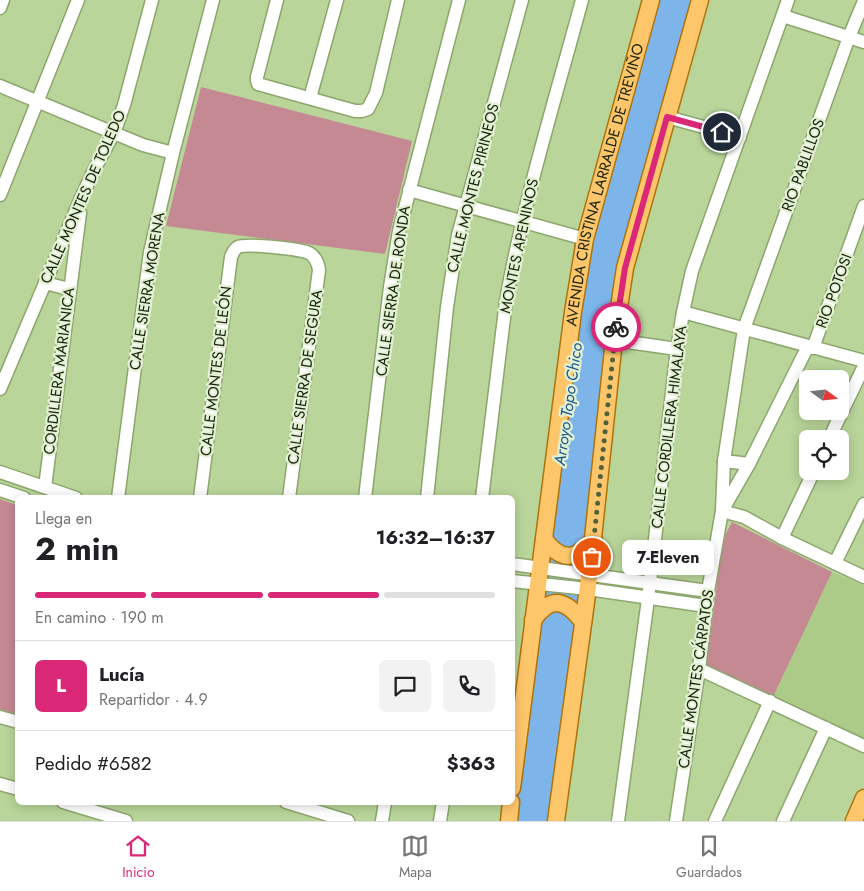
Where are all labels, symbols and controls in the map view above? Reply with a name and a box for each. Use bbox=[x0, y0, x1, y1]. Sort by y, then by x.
street label: AVENIDA CRISTINA LARRALDE DE TREVIÑO bbox=[560, 41, 650, 328]
street label: CALLE MONTES PIRINEOS bbox=[441, 101, 505, 275]
street label: CALLE MONTES DE TOLEDO bbox=[35, 107, 131, 287]
pin bbox=[701, 111, 743, 153]
street label: RIO PABLILLOS bbox=[776, 115, 830, 215]
icon: home bbox=[708, 118, 736, 146]
street label: MONTES APENINOS bbox=[494, 177, 544, 315]
street label: CALLE SIERRA DE RONDA bbox=[370, 204, 416, 378]
street label: CALLE SIERRA MORENA bbox=[124, 210, 170, 372]
street label: RIO POTOSI bbox=[810, 251, 858, 331]
street label: CALLE MONTES DE LEÓN bbox=[195, 285, 237, 457]
street label: CORDILLERA MARIANICA bbox=[38, 286, 80, 456]
street label: CALLE SIERRA DE SEGURA bbox=[282, 288, 328, 466]
courier bbox=[591, 302, 641, 352]
icon: bike bbox=[602, 313, 630, 341]
street label: CALLE CORDILLERA HIMALAYA bbox=[646, 324, 692, 530]
water label: Arroyo Topo Chico bbox=[548, 341, 588, 468]
north arrow bbox=[799, 370, 849, 420]
map controls bbox=[799, 370, 849, 480]
button: locate bbox=[799, 430, 849, 480]
text: Llega en bbox=[35, 507, 92, 530]
text: 16:32–16:37 bbox=[376, 524, 495, 551]
text: 2 min bbox=[35, 526, 119, 572]
pin bbox=[571, 536, 613, 578]
callout: 7-Eleven bbox=[622, 540, 714, 574]
icon: bag bbox=[578, 543, 606, 571]
text: 7-Eleven bbox=[637, 546, 699, 569]
street label: CALLE MONTES CÁRPATOS bbox=[673, 588, 719, 770]
text: En camino · 190 m bbox=[35, 606, 164, 629]
button: chat bbox=[379, 660, 431, 712]
button: phone bbox=[443, 660, 495, 712]
text: Lucía bbox=[99, 661, 144, 688]
text: L bbox=[56, 672, 66, 699]
text: Repartidor · 4.9 bbox=[99, 688, 208, 711]
text: Pedido #6582 bbox=[35, 750, 152, 777]
text: $363 bbox=[447, 750, 495, 777]
tab: Inicio bbox=[122, 832, 155, 882]
tab: Mapa bbox=[399, 832, 432, 882]
tab: Guardados bbox=[676, 832, 742, 882]

